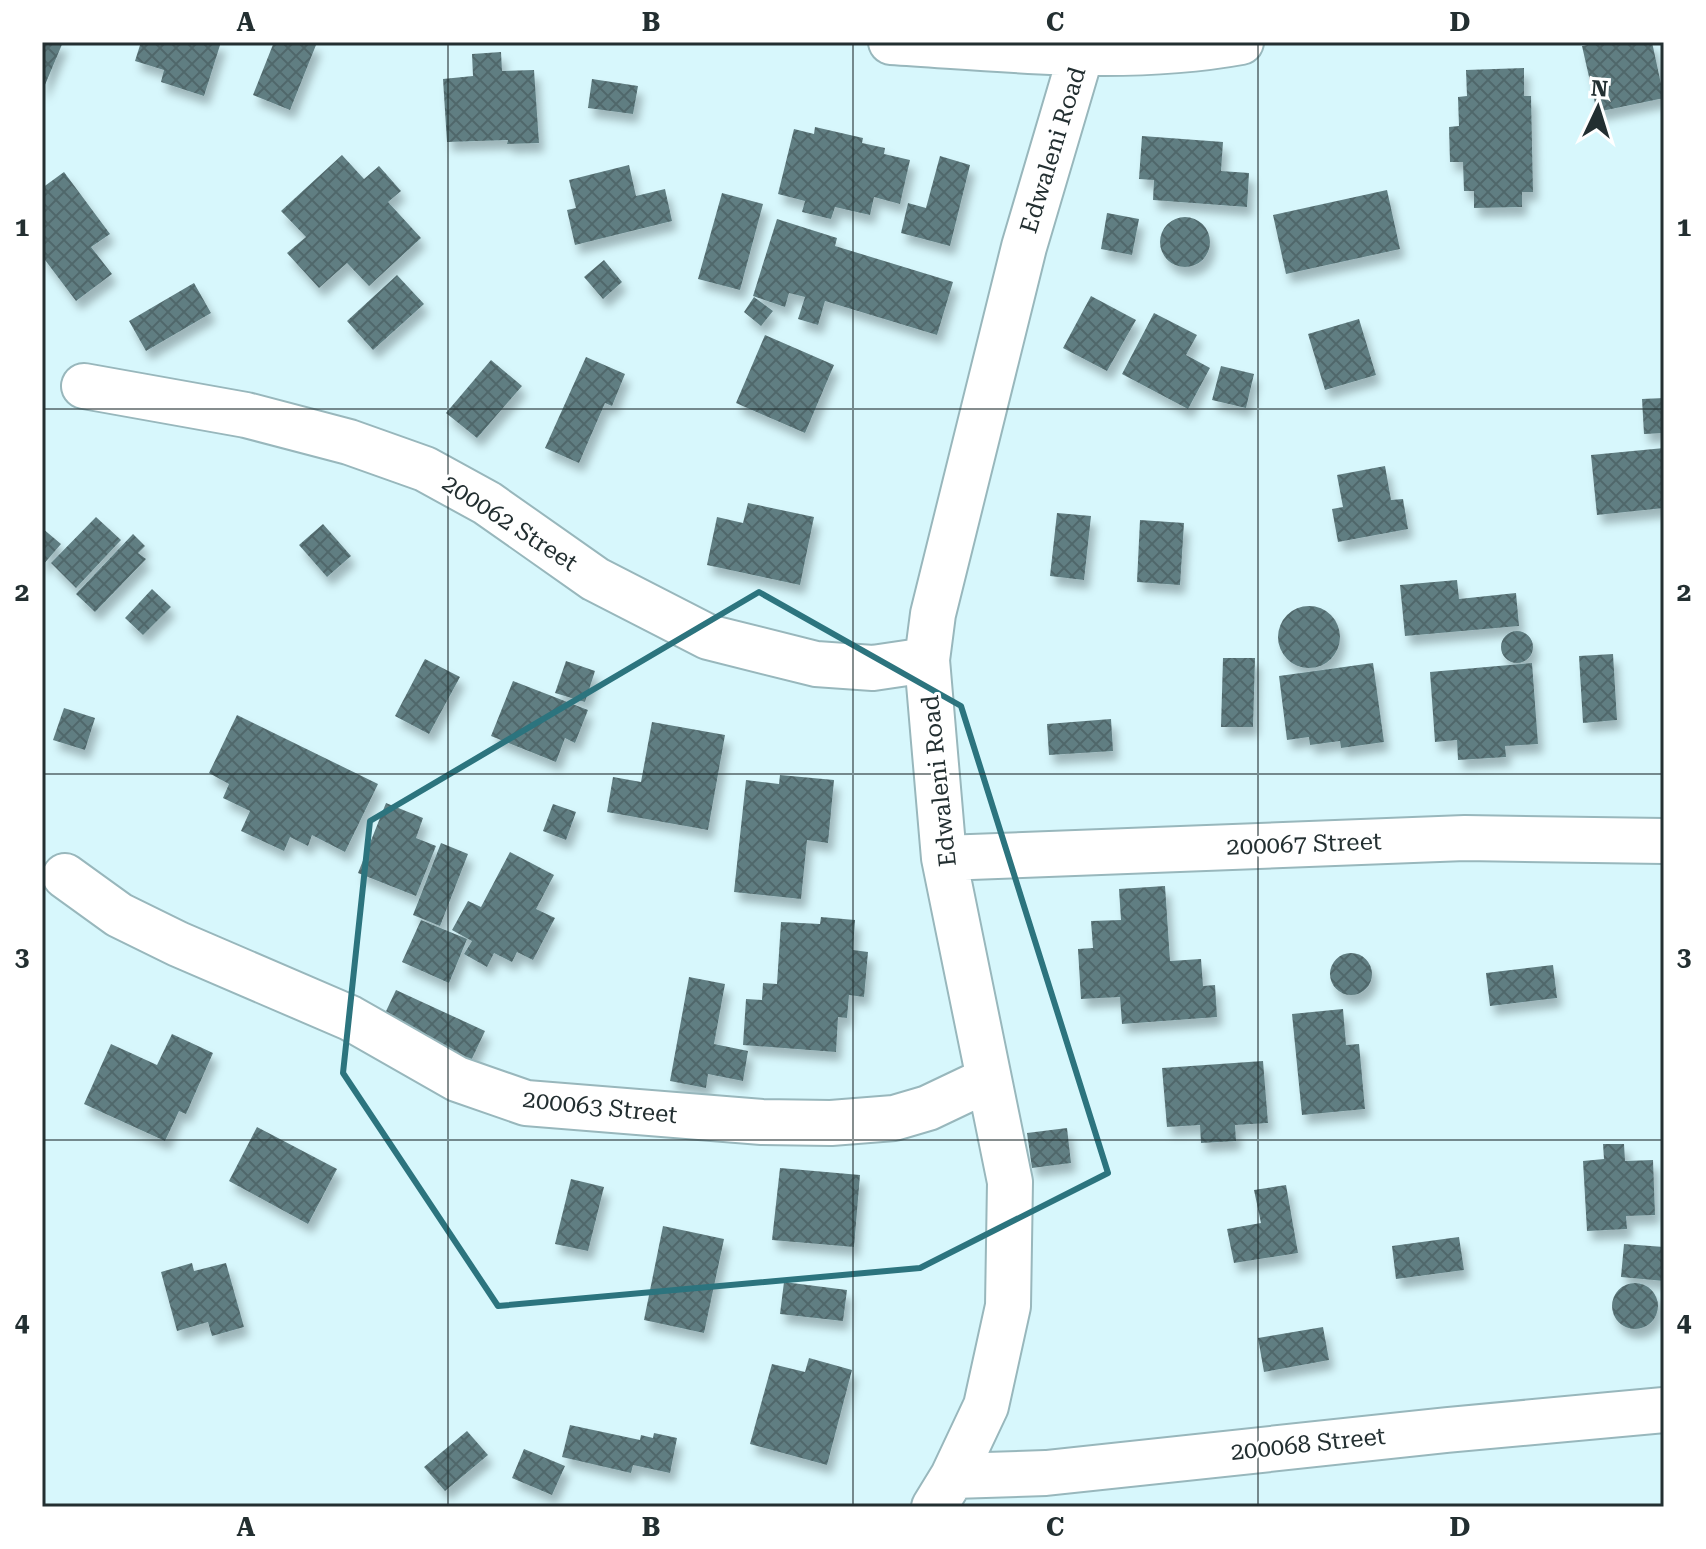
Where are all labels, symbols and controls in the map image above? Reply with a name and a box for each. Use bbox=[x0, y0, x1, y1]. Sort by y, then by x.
text: A bbox=[237, 7, 256, 37]
text: B bbox=[642, 7, 660, 37]
text: C bbox=[1046, 7, 1064, 37]
text: D bbox=[1450, 7, 1470, 37]
street label: Edwaleni Road bbox=[1014, 64, 1092, 236]
north arrow bbox=[1558, 68, 1638, 148]
text: N bbox=[1590, 75, 1609, 102]
text: 1 bbox=[15, 212, 29, 242]
text: 1 bbox=[1677, 212, 1691, 242]
street label: 200062 Street bbox=[437, 469, 583, 577]
text: 2 bbox=[15, 577, 29, 607]
text: 2 bbox=[1677, 577, 1691, 607]
street label: Edwaleni Road bbox=[916, 694, 962, 868]
street label: 200067 Street bbox=[1226, 827, 1382, 861]
text: 3 bbox=[15, 942, 29, 972]
text: 3 bbox=[1677, 942, 1691, 972]
street label: 200063 Street bbox=[521, 1085, 679, 1129]
text: 4 bbox=[15, 1307, 30, 1337]
text: 4 bbox=[1677, 1307, 1692, 1337]
street label: 200068 Street bbox=[1229, 1422, 1387, 1466]
text: A bbox=[237, 1512, 256, 1542]
text: B bbox=[642, 1512, 660, 1542]
text: C bbox=[1046, 1512, 1064, 1542]
text: D bbox=[1450, 1512, 1470, 1542]

